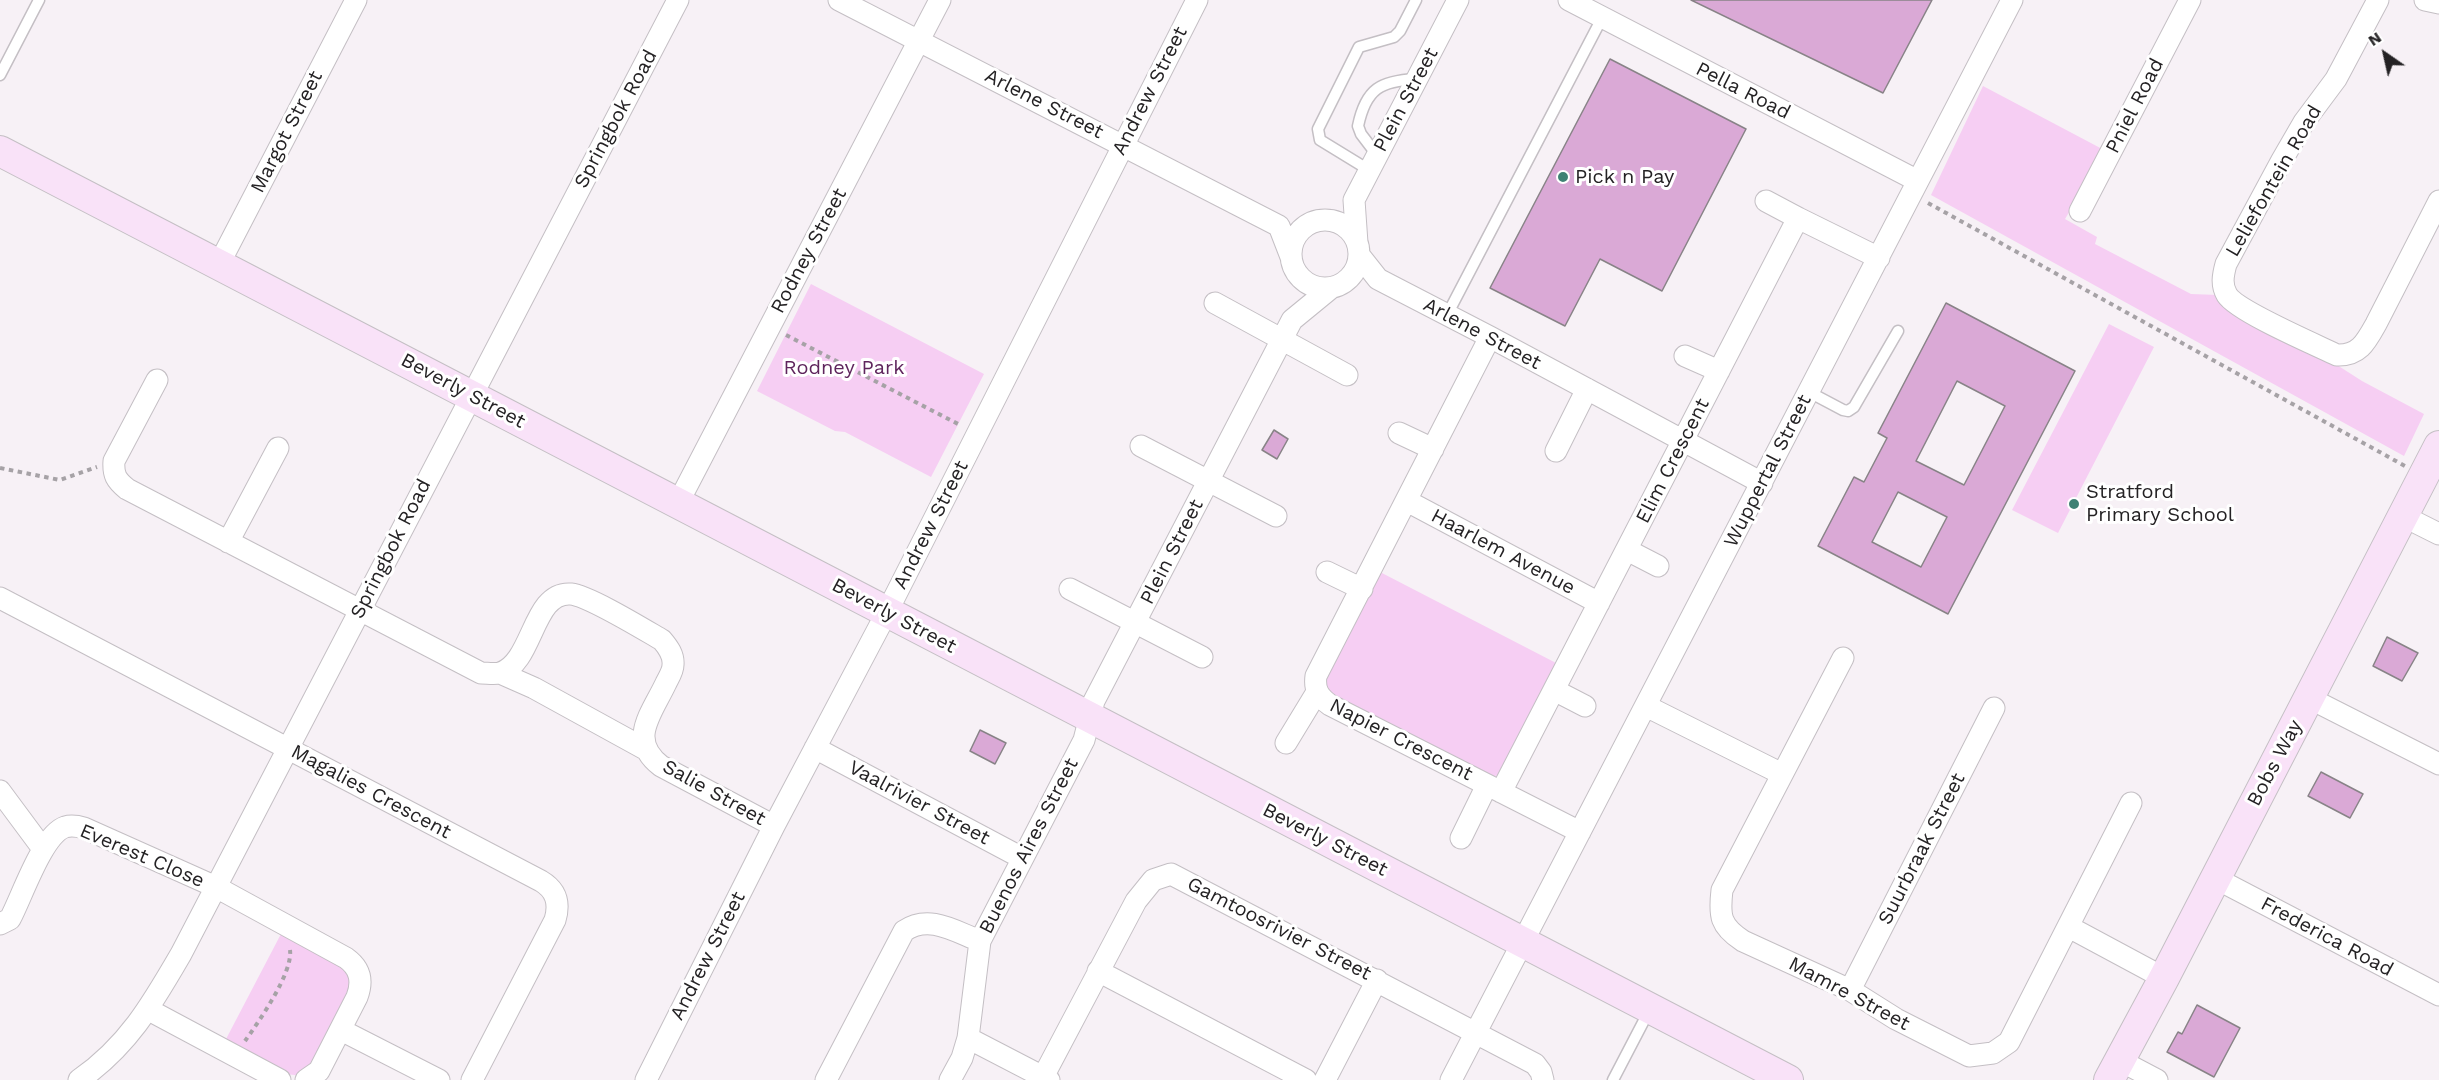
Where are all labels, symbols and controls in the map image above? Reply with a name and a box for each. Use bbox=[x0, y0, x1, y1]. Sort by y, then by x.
street label: Andrew Street bbox=[1107, 23, 1193, 159]
north arrow bbox=[2355, 24, 2415, 84]
text: N bbox=[2364, 27, 2385, 50]
street label: Plein Street bbox=[1369, 44, 1443, 156]
street label: Springbok Road bbox=[569, 46, 663, 192]
street label: Pniel Road bbox=[2101, 55, 2169, 157]
street label: Pella Road bbox=[1692, 57, 1794, 125]
street label: Arlene Street bbox=[981, 64, 1107, 144]
street label: Margot Street bbox=[246, 67, 328, 197]
street label: Leliefontein Road bbox=[2221, 101, 2327, 261]
place label: Pick n Pay bbox=[1575, 165, 1674, 189]
marker: Pick n Pay bbox=[1556, 170, 1570, 184]
street label: Rodney Street bbox=[766, 184, 852, 318]
street label: Arlene Street bbox=[1419, 293, 1545, 375]
street label: Beverly Street bbox=[397, 348, 529, 434]
park label: Rodney Park bbox=[783, 356, 905, 380]
street label: Wuppertal Street bbox=[1719, 391, 1817, 551]
street label: Elim Crescent bbox=[1631, 394, 1715, 528]
street label: Andrew Street bbox=[888, 457, 974, 593]
street label: Springbok Road bbox=[346, 475, 436, 623]
place label: Stratford Primary School bbox=[2086, 480, 2234, 527]
street label: Plein Street bbox=[1135, 496, 1209, 608]
marker: Stratford Primary School bbox=[2067, 497, 2081, 511]
street label: Haarlem Avenue bbox=[1427, 504, 1579, 600]
street label: Beverly Street bbox=[828, 573, 960, 659]
street label: Napier Crescent bbox=[1325, 694, 1477, 786]
street label: Bobs Way bbox=[2242, 716, 2308, 810]
street label: Magalies Crescent bbox=[287, 740, 455, 844]
street label: Buenos Aires Street bbox=[974, 754, 1084, 938]
street label: Salie Street bbox=[658, 755, 770, 831]
street label: Vaalrivier Street bbox=[844, 756, 994, 850]
street label: Suurbraak Street bbox=[1873, 769, 1971, 929]
street label: Beverly Street bbox=[1258, 798, 1392, 882]
street label: Everest Close bbox=[76, 819, 208, 893]
street label: Gamtoosrivier Street bbox=[1183, 872, 1375, 986]
street label: Andrew Street bbox=[665, 888, 751, 1024]
street label: Frederica Road bbox=[2257, 892, 2397, 982]
street label: Mamre Street bbox=[1784, 952, 1914, 1036]

